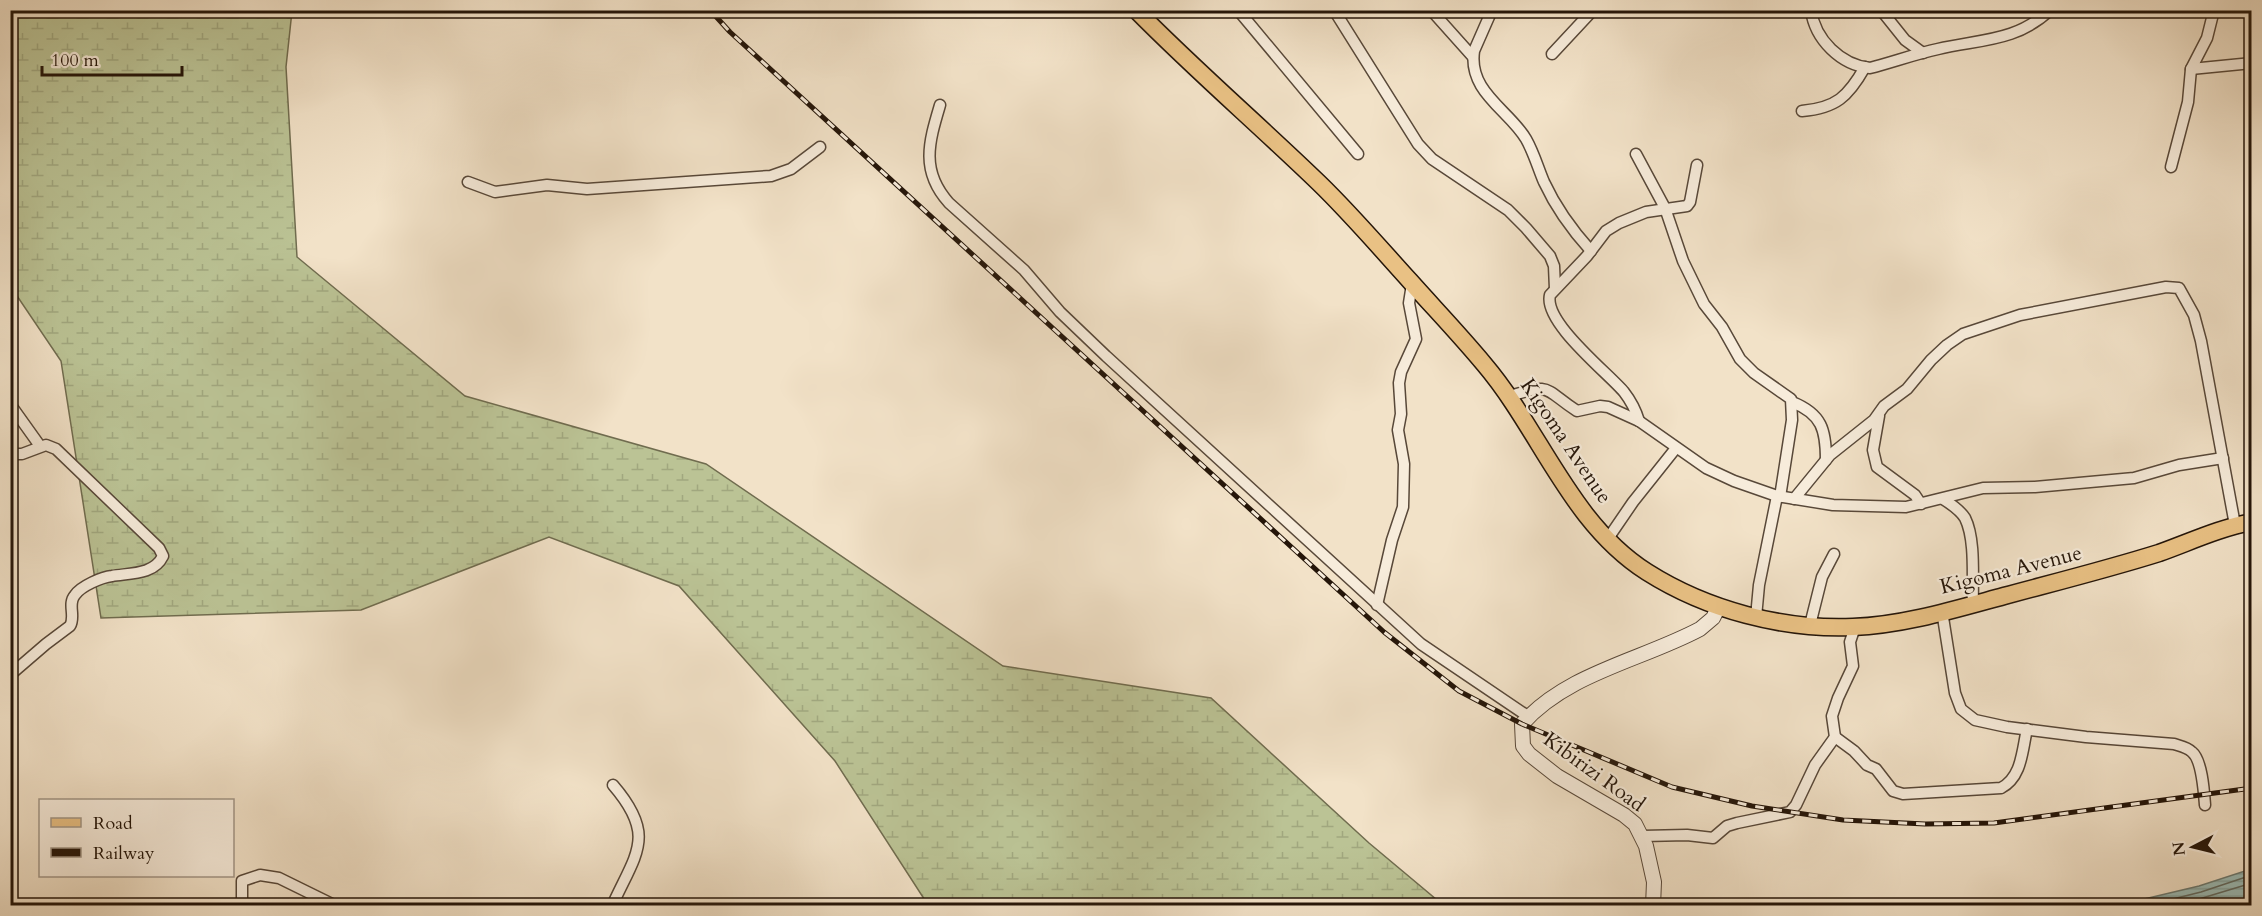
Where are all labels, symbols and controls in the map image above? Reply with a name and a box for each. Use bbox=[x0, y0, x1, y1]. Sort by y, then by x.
scale bar bbox=[42, 39, 182, 77]
text: 100 m bbox=[51, 48, 99, 73]
street label: Kigoma Avenue bbox=[1513, 373, 1619, 509]
street label: Kigoma Avenue bbox=[1937, 538, 2085, 602]
street label: Kibirizi Road bbox=[1537, 725, 1651, 819]
legend bbox=[39, 799, 234, 877]
text: Road bbox=[93, 811, 133, 836]
north arrow bbox=[2163, 817, 2223, 877]
text: N bbox=[2167, 840, 2191, 857]
text: Railway bbox=[93, 841, 155, 866]

